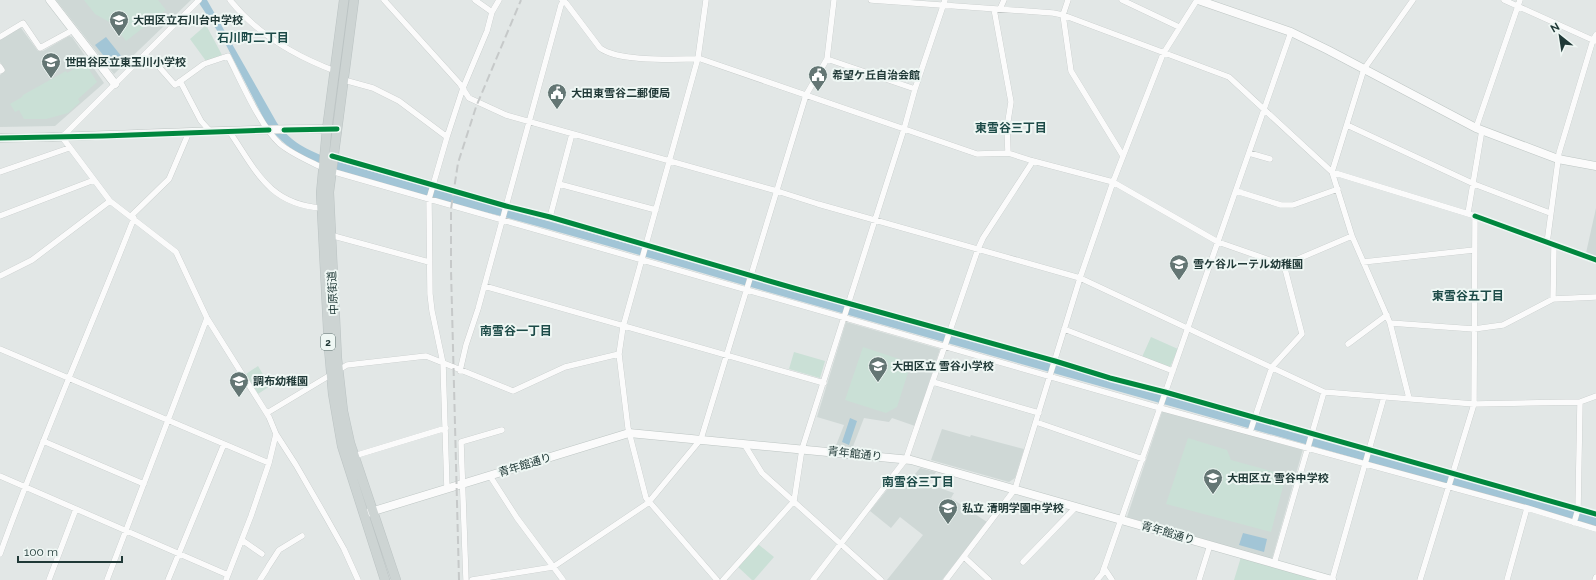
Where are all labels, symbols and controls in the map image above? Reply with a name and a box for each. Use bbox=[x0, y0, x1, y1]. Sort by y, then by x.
school or university icon: 大田区立石川台中学校 bbox=[108, 9, 130, 37]
place label: 大田区立石川台中学校 bbox=[133, 14, 243, 27]
north arrow bbox=[1540, 16, 1580, 56]
text: N bbox=[1548, 20, 1562, 36]
district label: 石川町二丁目 bbox=[217, 31, 289, 45]
school or university icon: 世田谷区立東玉川小学校 bbox=[40, 51, 62, 79]
place label: 世田谷区立東玉川小学校 bbox=[65, 56, 186, 69]
public building icon: 希望ケ丘自治会館 bbox=[807, 64, 829, 92]
place label: 希望ケ丘自治会館 bbox=[832, 69, 920, 82]
public building icon: 大田東雪谷二郵便局 bbox=[546, 82, 568, 110]
place label: 大田東雪谷二郵便局 bbox=[571, 87, 670, 100]
district label: 東雪谷三丁目 bbox=[975, 121, 1047, 135]
school or university icon: 雪ケ谷ルーテル幼稚園 bbox=[1168, 253, 1190, 281]
place label: 雪ケ谷ルーテル幼稚園 bbox=[1193, 258, 1303, 271]
street label: 中原街道 bbox=[325, 271, 341, 315]
district label: 東雪谷五丁目 bbox=[1432, 289, 1504, 303]
district label: 南雪谷一丁目 bbox=[480, 324, 552, 338]
road number: 2 bbox=[321, 334, 335, 350]
school or university icon: 大田区立 雪谷小学校 bbox=[867, 355, 889, 383]
place label: 大田区立 雪谷小学校 bbox=[892, 360, 994, 373]
school or university icon: 調布幼稚園 bbox=[228, 370, 250, 398]
place label: 調布幼稚園 bbox=[253, 375, 308, 388]
street label: 青年館通り bbox=[827, 445, 883, 463]
street label: 青年館通り bbox=[497, 451, 553, 479]
school or university icon: 大田区立 雪谷中学校 bbox=[1202, 467, 1224, 495]
place label: 大田区立 雪谷中学校 bbox=[1227, 472, 1329, 485]
district label: 南雪谷三丁目 bbox=[882, 475, 954, 489]
school or university icon: 私立 清明学園中学校 bbox=[937, 497, 959, 525]
place label: 私立 清明学園中学校 bbox=[962, 502, 1064, 515]
street label: 青年館通り bbox=[1140, 519, 1196, 547]
scale bar bbox=[18, 538, 122, 564]
text: 100 m bbox=[24, 545, 58, 559]

